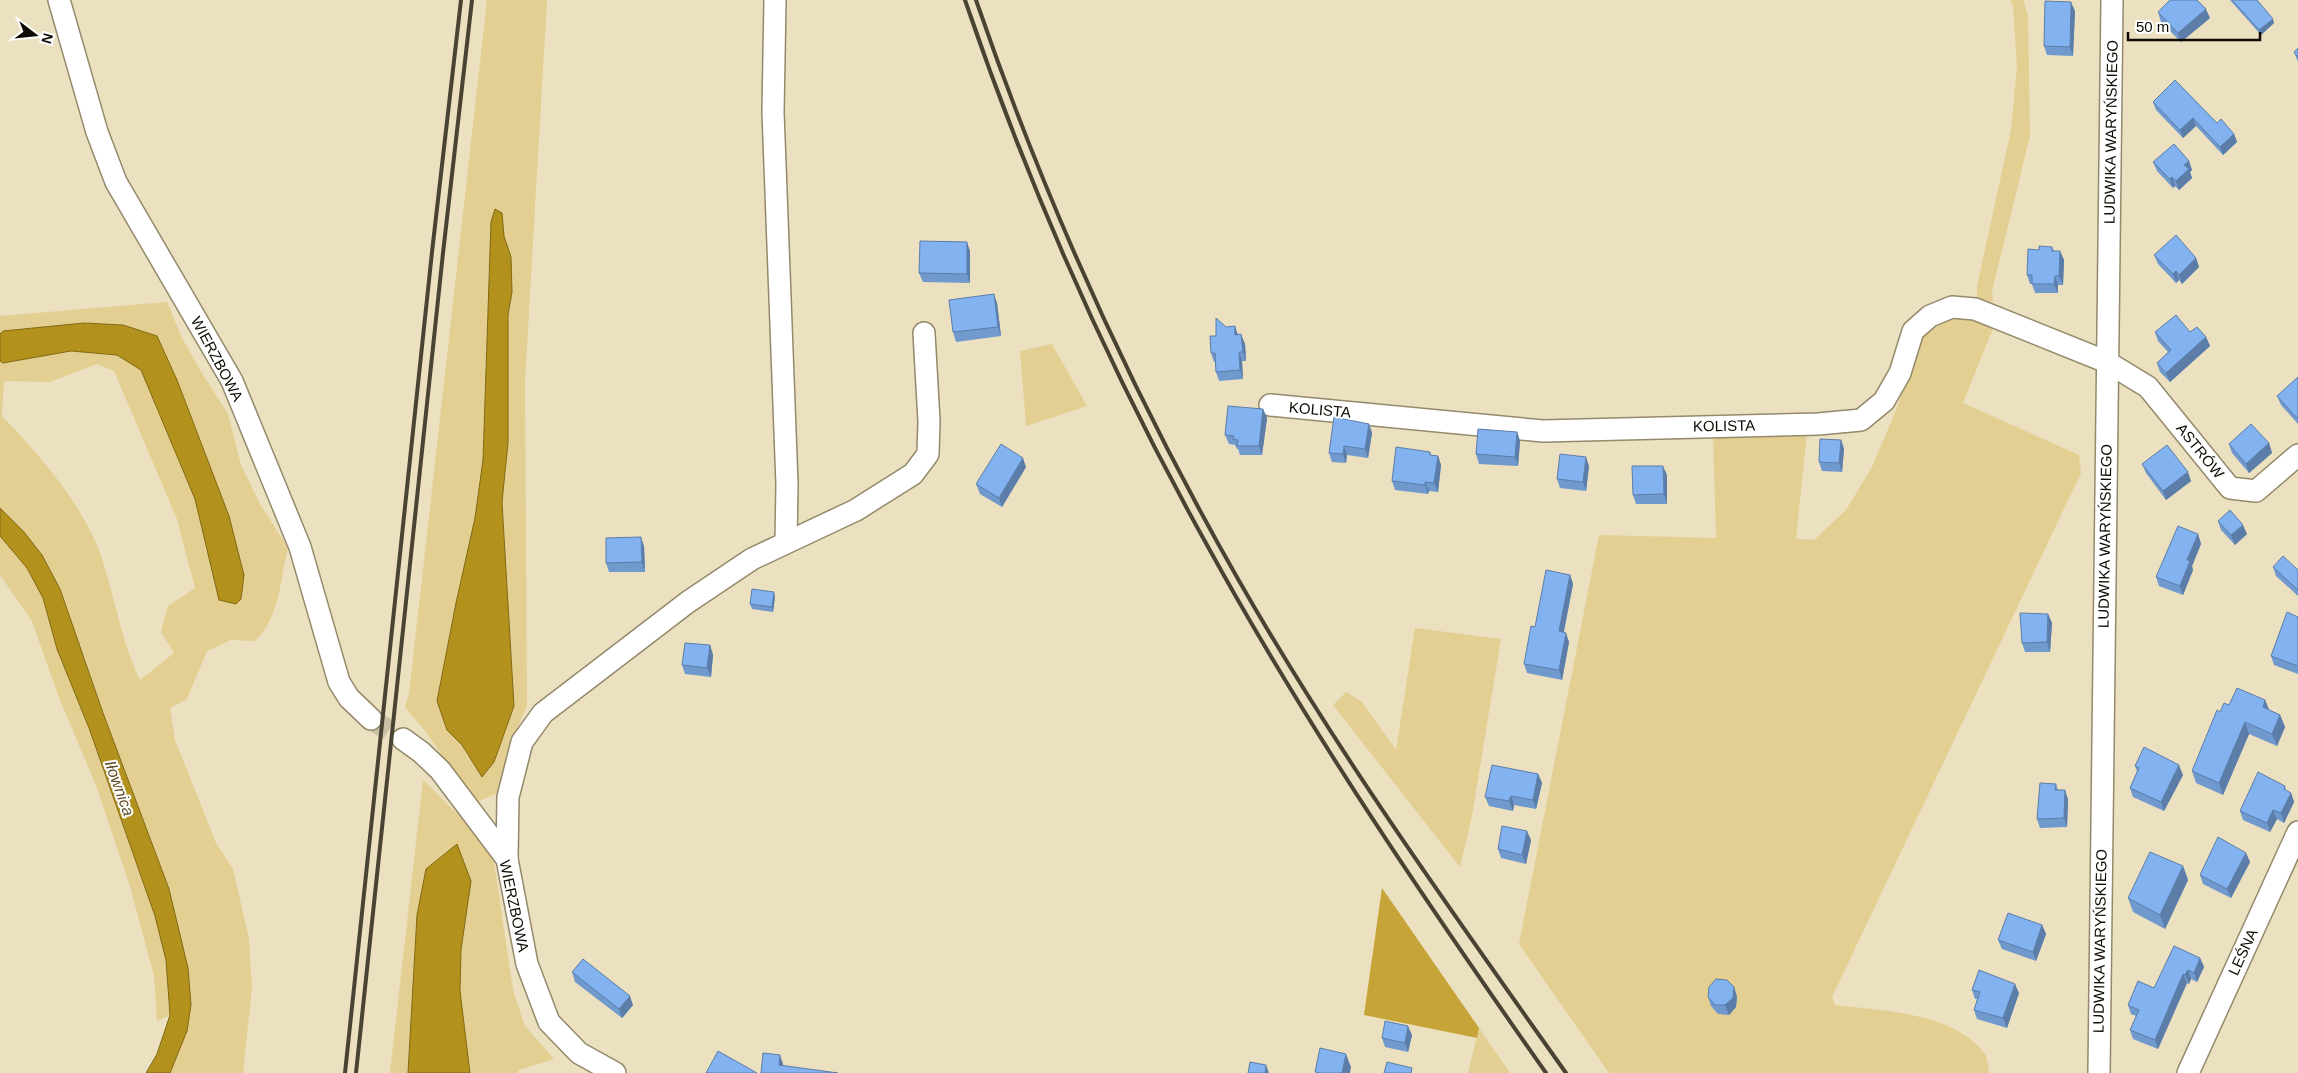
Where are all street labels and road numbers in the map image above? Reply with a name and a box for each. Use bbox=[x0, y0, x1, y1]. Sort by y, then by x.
street label: LUDWIKA WARYŃSKIEGO bbox=[2100, 40, 2121, 224]
street label: WIERZBOWA bbox=[188, 313, 247, 404]
street label: KOLISTA bbox=[1288, 398, 1352, 421]
street label: KOLISTA bbox=[1693, 416, 1755, 435]
street label: ASTRÓW bbox=[2173, 420, 2228, 482]
street label: LUDWIKA WARYŃSKIEGO bbox=[2094, 444, 2115, 628]
street label: LUDWIKA WARYŃSKIEGO bbox=[2089, 849, 2110, 1033]
street label: WIERZBOWA bbox=[496, 858, 533, 953]
street label: LEŚNA bbox=[2224, 926, 2261, 978]

